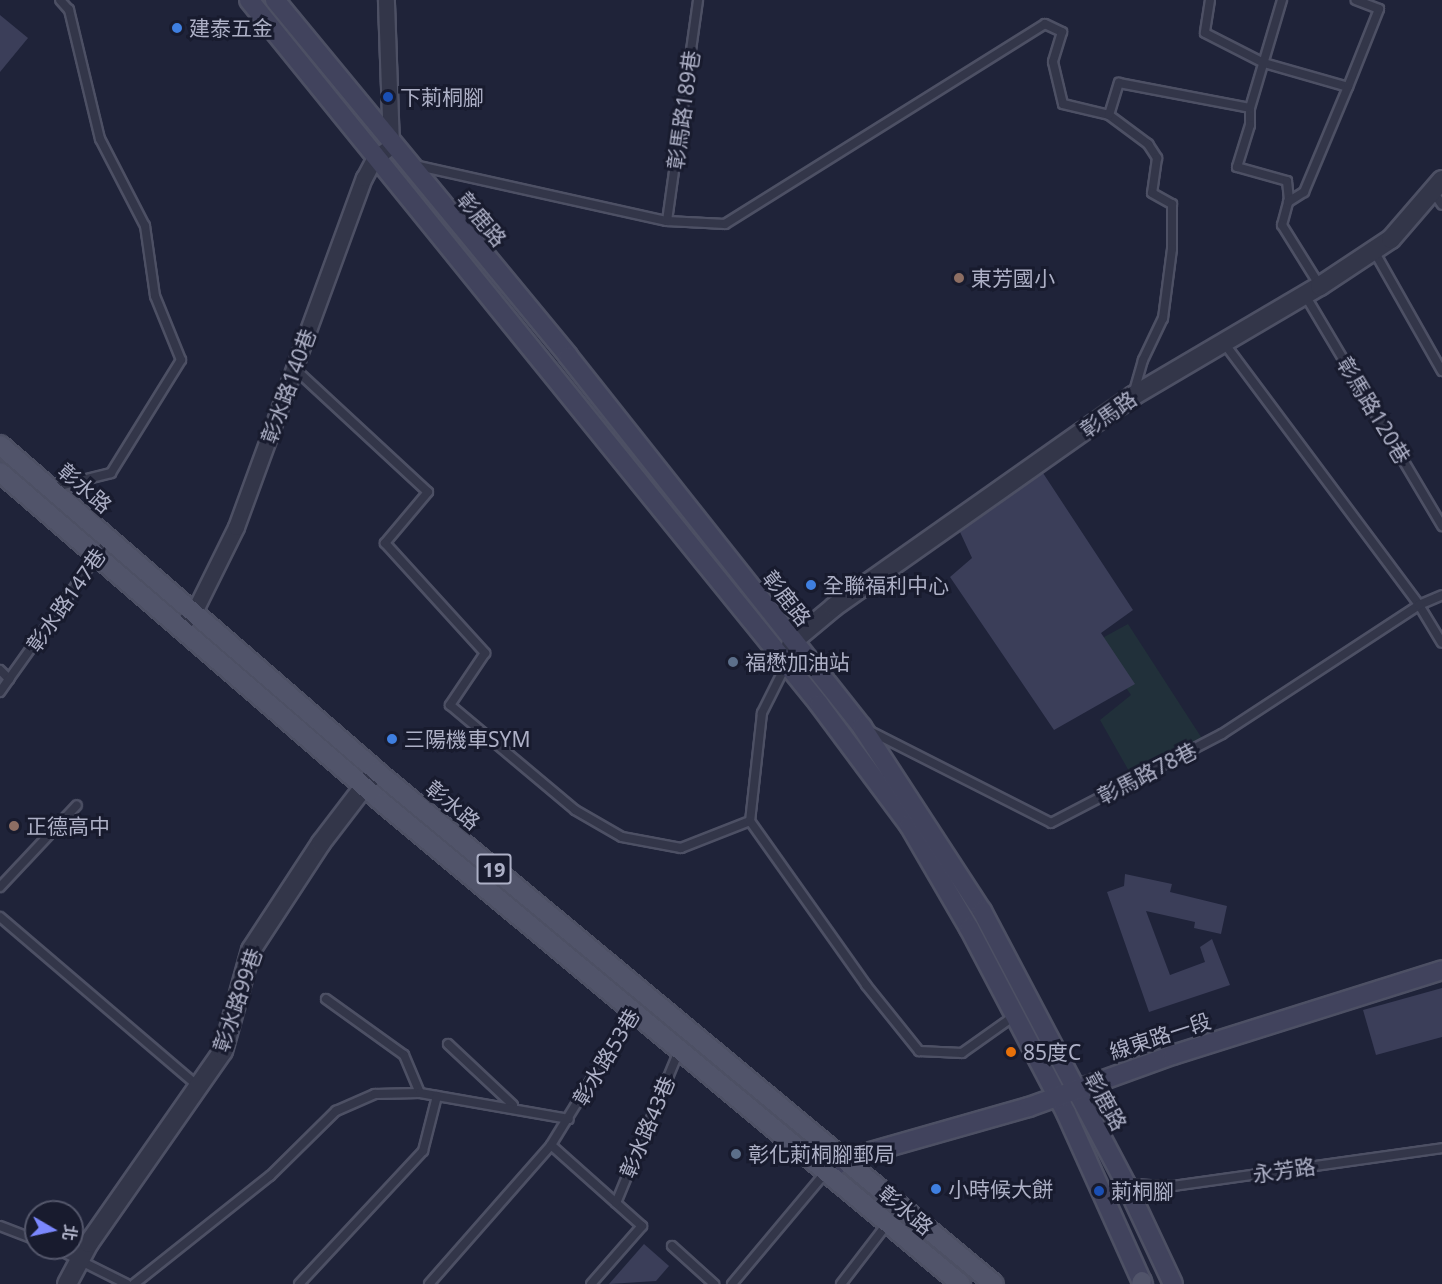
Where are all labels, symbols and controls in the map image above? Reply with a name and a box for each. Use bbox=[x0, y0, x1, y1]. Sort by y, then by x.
place label: 建泰五金 bbox=[189, 15, 273, 41]
marker: 建泰五金 bbox=[170, 21, 184, 35]
street label: 彰馬路189巷 bbox=[662, 49, 704, 171]
place label: 下莿桐腳 bbox=[400, 84, 484, 110]
marker: 下莿桐腳 bbox=[381, 90, 395, 104]
street label: 彰鹿路 bbox=[452, 187, 512, 251]
place label: 東芳國小 bbox=[971, 265, 1055, 291]
marker: 東芳國小 bbox=[952, 271, 966, 285]
street label: 彰水路140巷 bbox=[256, 325, 320, 447]
street label: 彰馬路120巷 bbox=[1332, 352, 1416, 468]
street label: 彰馬路 bbox=[1075, 386, 1141, 442]
street label: 彰水路 bbox=[53, 458, 117, 518]
street label: 彰水路147巷 bbox=[21, 544, 111, 656]
street label: 彰鹿路 bbox=[758, 565, 816, 631]
place label: 全聯福利中心 bbox=[823, 572, 949, 598]
marker: 全聯福利中心 bbox=[804, 578, 818, 592]
place label: 福懋加油站 bbox=[745, 649, 850, 675]
marker: 福懋加油站 bbox=[726, 655, 740, 669]
place label: 三陽機車SYM bbox=[404, 726, 530, 752]
marker: 三陽機車SYM bbox=[385, 732, 399, 746]
street label: 彰馬路78巷 bbox=[1093, 737, 1201, 809]
street label: 彰水路 bbox=[421, 775, 485, 835]
place label: 正德高中 bbox=[26, 813, 110, 839]
marker: 正德高中 bbox=[7, 819, 21, 833]
road number: 19 bbox=[476, 852, 512, 886]
street label: 彰水路99巷 bbox=[208, 945, 266, 1055]
street label: 彰水路53巷 bbox=[567, 1004, 645, 1110]
street label: 線東路一段 bbox=[1106, 1008, 1214, 1064]
place label: 85度C bbox=[1023, 1039, 1081, 1065]
marker: 85度C bbox=[1004, 1045, 1018, 1059]
street label: 彰鹿路 bbox=[1080, 1067, 1132, 1135]
street label: 彰水路43巷 bbox=[614, 1072, 680, 1182]
place label: 彰化莿桐腳郵局 bbox=[748, 1141, 895, 1167]
marker: 彰化莿桐腳郵局 bbox=[729, 1147, 743, 1161]
street label: 永芳路 bbox=[1251, 1153, 1317, 1187]
place label: 小時候大餅 bbox=[948, 1176, 1053, 1202]
place label: 莿桐腳 bbox=[1111, 1178, 1174, 1204]
street label: 彰水路 bbox=[874, 1180, 938, 1240]
marker: 小時候大餅 bbox=[929, 1182, 943, 1196]
marker: 莿桐腳 bbox=[1092, 1184, 1106, 1198]
north arrow bbox=[24, 1200, 84, 1260]
text: 北 bbox=[58, 1223, 82, 1242]

